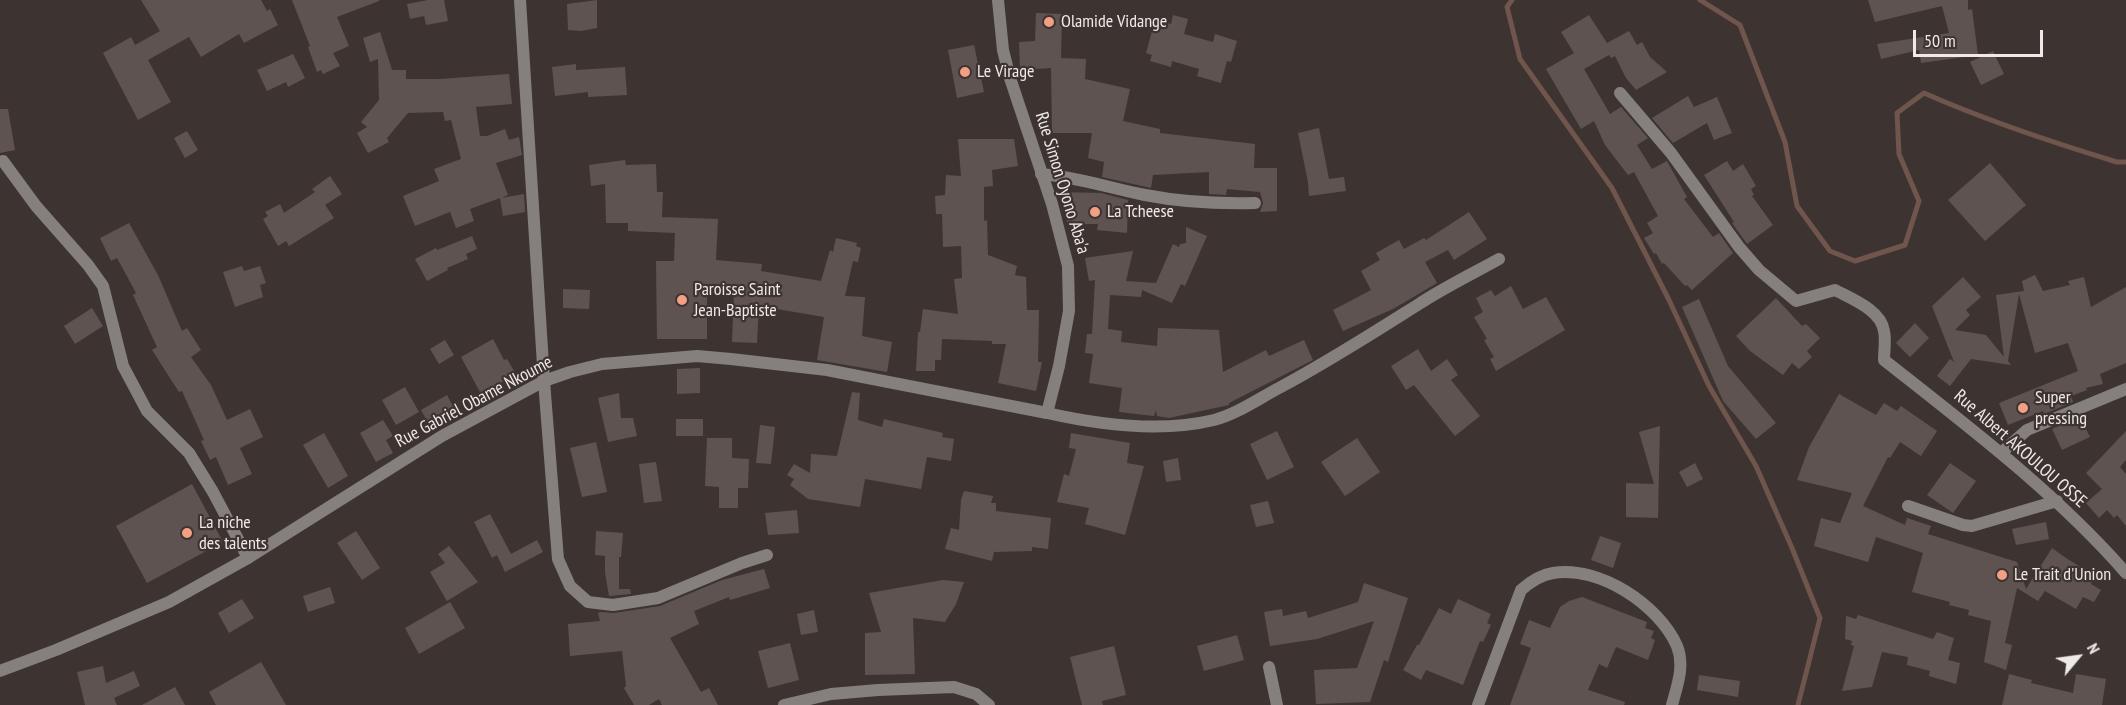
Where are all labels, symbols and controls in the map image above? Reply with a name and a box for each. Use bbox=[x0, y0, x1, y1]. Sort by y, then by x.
place label: Olamide Vidange bbox=[1061, 11, 1167, 33]
marker: Olamide Vidange bbox=[1042, 15, 1056, 29]
scale bar bbox=[1916, 18, 2046, 56]
text: 50 m bbox=[1924, 29, 1956, 52]
place label: Le Virage bbox=[977, 61, 1035, 83]
marker: Le Virage bbox=[958, 65, 972, 79]
street label: Rue Simon Oyono Aba'a bbox=[1030, 110, 1094, 256]
place label: La Tcheese bbox=[1107, 201, 1174, 223]
marker: La Tcheese bbox=[1088, 205, 1102, 219]
place label: Paroisse Saint Jean-Baptiste bbox=[694, 279, 781, 322]
marker: Paroisse Saint Jean-Baptiste bbox=[675, 293, 689, 307]
street label: Rue Gabriel Obame Nkoume bbox=[392, 351, 556, 453]
street label: Rue Albert AKOULOU OSSE bbox=[1949, 386, 2091, 512]
place label: Super pressing bbox=[2035, 387, 2087, 430]
marker: Super pressing bbox=[2016, 401, 2030, 415]
place label: La niche des talents bbox=[199, 512, 267, 554]
marker: La niche des talents bbox=[180, 526, 194, 540]
place label: Le Trait d'Union bbox=[2014, 564, 2111, 586]
marker: Le Trait d'Union bbox=[1995, 568, 2009, 582]
north arrow bbox=[2048, 627, 2108, 687]
text: N bbox=[2083, 640, 2105, 657]

